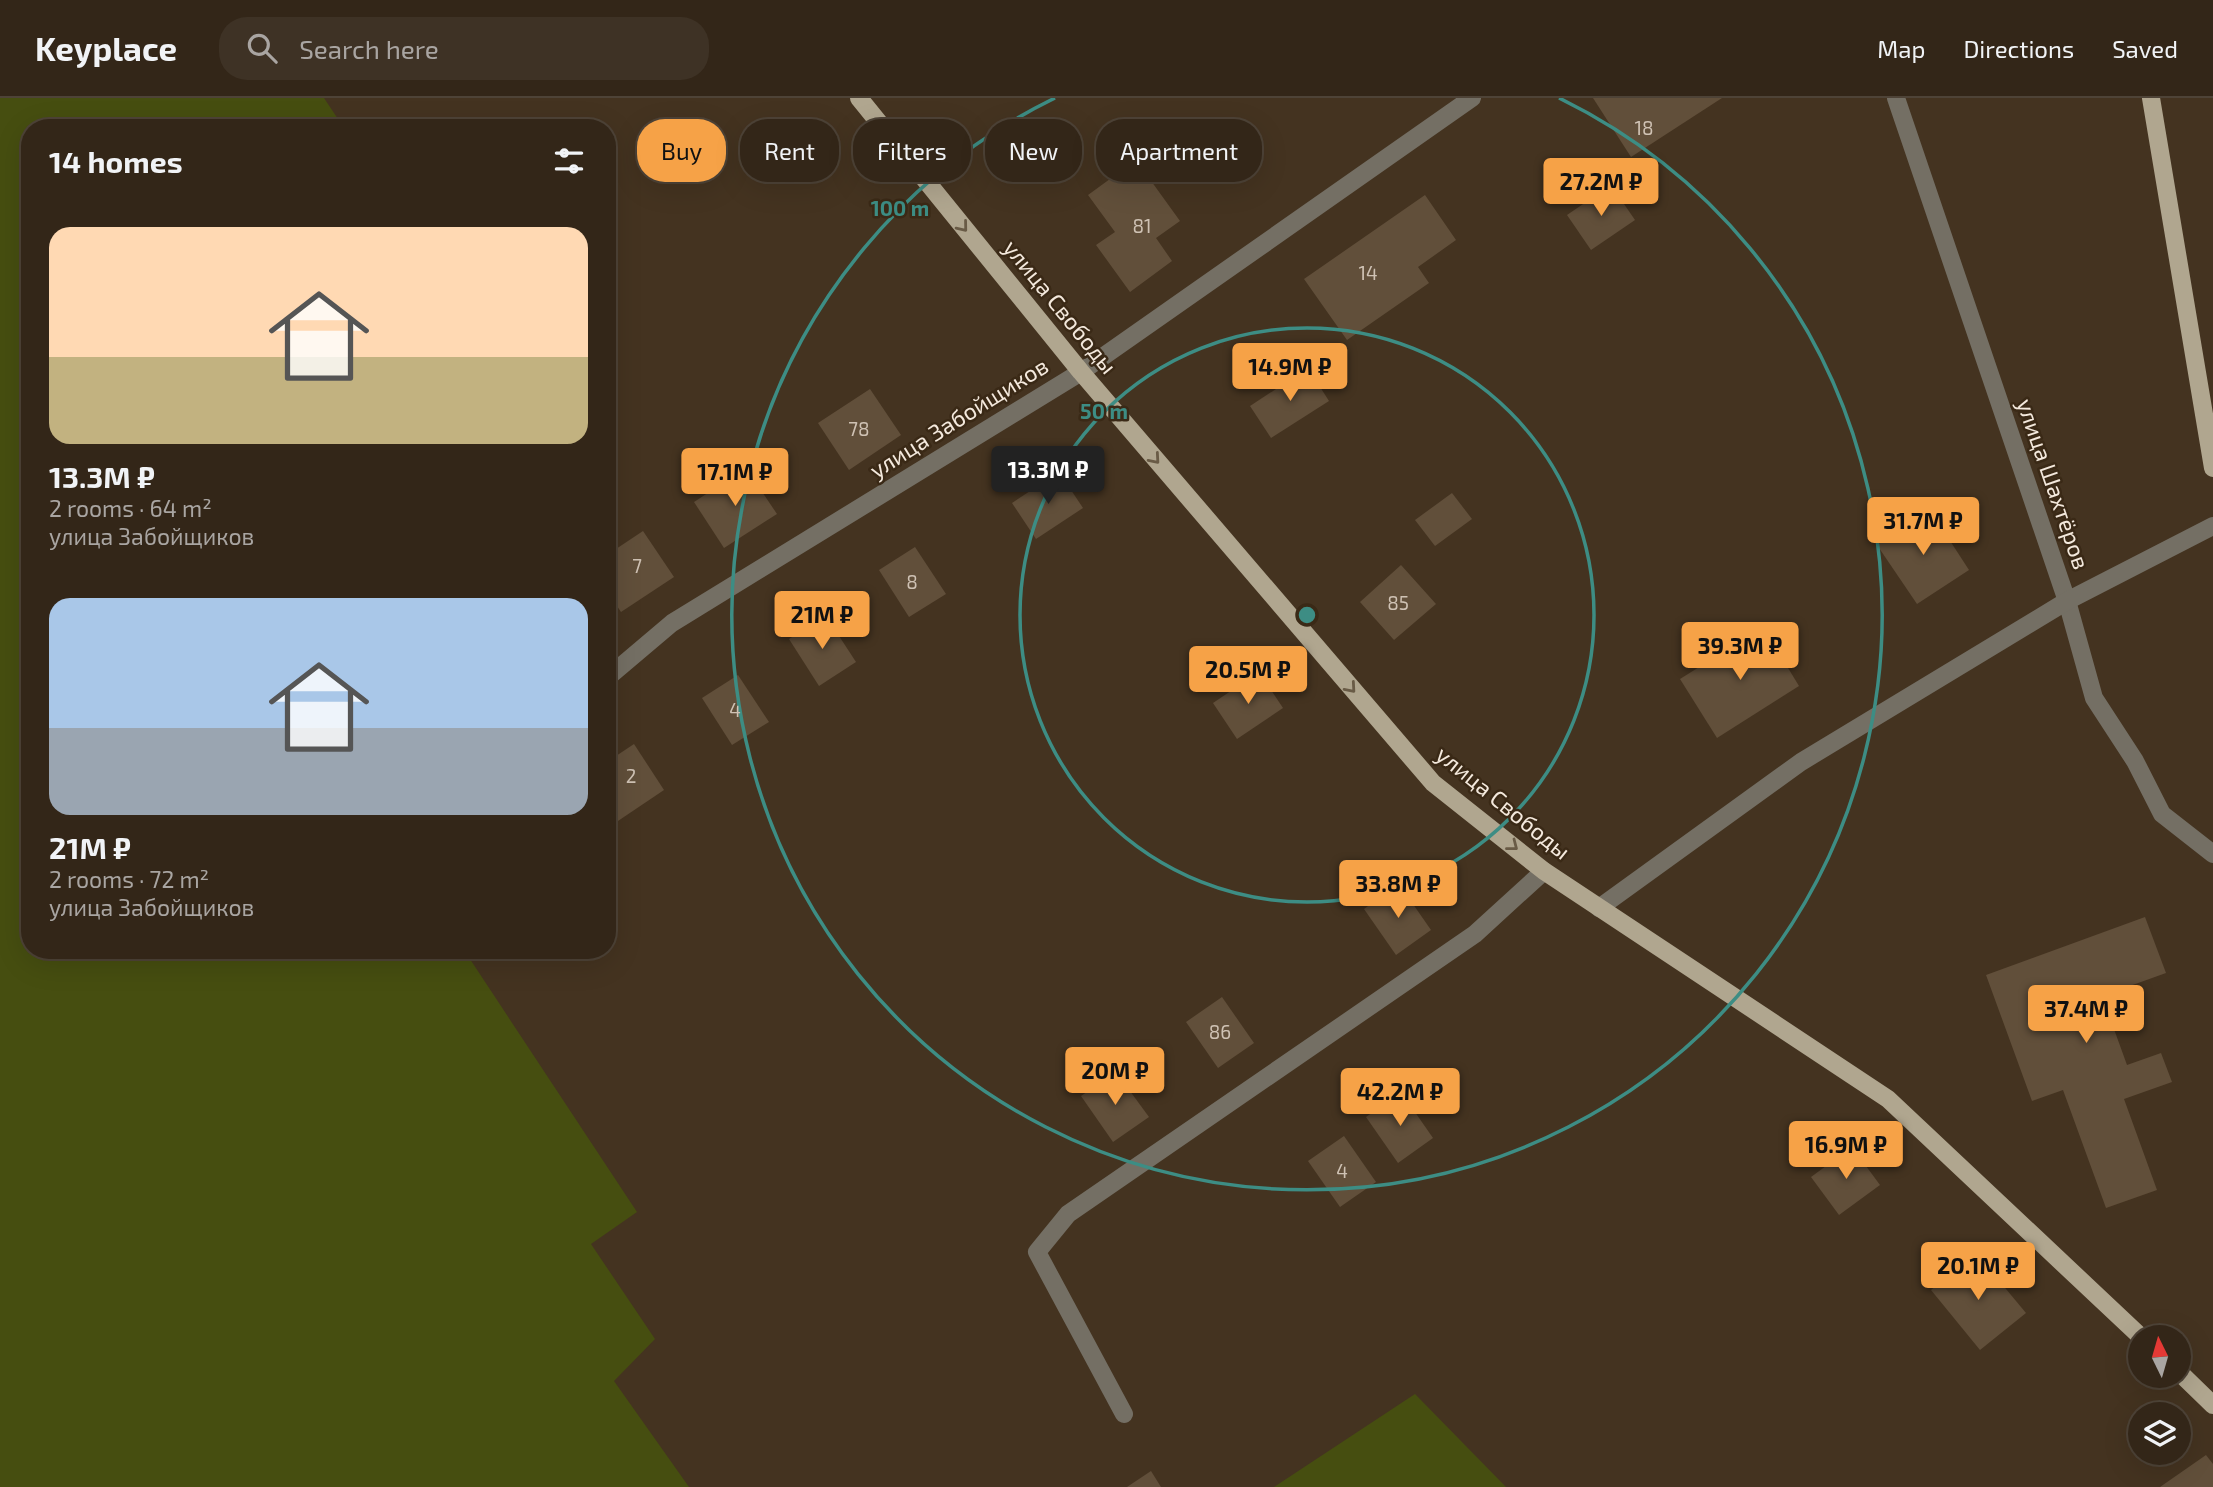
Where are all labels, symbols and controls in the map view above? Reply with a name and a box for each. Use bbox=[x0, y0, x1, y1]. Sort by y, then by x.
search box bbox=[219, 17, 709, 80]
text: Keyplace bbox=[35, 28, 177, 68]
icon: search bbox=[243, 29, 281, 67]
text: Search here bbox=[299, 33, 439, 64]
text: Map bbox=[1877, 34, 1925, 63]
text: Directions bbox=[1963, 34, 2074, 63]
text: Saved bbox=[2112, 34, 2178, 63]
house number: 18 bbox=[1634, 116, 1654, 139]
chip: Buy bbox=[637, 119, 726, 182]
chip: Rent bbox=[740, 119, 839, 182]
chip: Filters bbox=[853, 119, 971, 182]
chip: New bbox=[985, 119, 1082, 182]
chip: Apartment bbox=[1096, 119, 1262, 182]
icon: filters bbox=[550, 142, 588, 180]
text: 14 homes bbox=[49, 143, 183, 179]
pin: 27.2M ₽ bbox=[1536, 158, 1666, 218]
text: 27.2M ₽ bbox=[1559, 167, 1643, 195]
text: 100 m bbox=[871, 195, 929, 220]
house number: 81 bbox=[1132, 214, 1152, 237]
one-way arrow bbox=[955, 220, 968, 232]
street label: улица Свободы bbox=[997, 234, 1123, 380]
house number: 14 bbox=[1358, 261, 1378, 284]
icon: home bbox=[256, 273, 382, 399]
pin: 14.9M ₽ bbox=[1225, 344, 1355, 403]
street label: улица Забойщиков bbox=[864, 351, 1053, 484]
text: 14.9M ₽ bbox=[1248, 352, 1332, 380]
street label: улица Шахтёров bbox=[2011, 395, 2096, 573]
text: 50 m bbox=[1080, 398, 1128, 423]
house number: 78 bbox=[848, 417, 870, 440]
pin: 13.3M ₽ bbox=[983, 446, 1113, 506]
pin: 17.1M ₽ bbox=[670, 448, 800, 508]
one-way arrow bbox=[1147, 451, 1159, 464]
text: 13.3M ₽ bbox=[1007, 455, 1089, 483]
text: 17.1M ₽ bbox=[697, 457, 773, 485]
text: 13.3M ₽ bbox=[49, 458, 155, 494]
text: 2 rooms · 64 m² bbox=[49, 494, 212, 522]
pin: 31.7M ₽ bbox=[1858, 498, 1988, 557]
text: 31.7M ₽ bbox=[1883, 506, 1963, 534]
text: улица Забойщиков bbox=[49, 522, 254, 550]
house number: 7 bbox=[632, 554, 642, 577]
house number: 8 bbox=[906, 570, 918, 593]
house number: 85 bbox=[1387, 591, 1409, 614]
pin: 21M ₽ bbox=[773, 592, 871, 651]
text: 21M ₽ bbox=[791, 600, 853, 628]
centre of rings bbox=[1295, 603, 1319, 627]
pin: 39.3M ₽ bbox=[1675, 622, 1805, 682]
text: 39.3M ₽ bbox=[1698, 631, 1782, 659]
icon: home bbox=[256, 644, 382, 770]
pin: 20.5M ₽ bbox=[1183, 646, 1313, 706]
text: 20.5M ₽ bbox=[1205, 655, 1291, 683]
one-way arrow bbox=[1343, 679, 1355, 692]
house number: 4 bbox=[729, 698, 741, 721]
street label: улица Свободы bbox=[1430, 740, 1576, 866]
house number: 2 bbox=[626, 764, 636, 787]
text: 21M ₽ bbox=[49, 829, 131, 865]
one-way arrow bbox=[1505, 838, 1517, 851]
pin: 33.8M ₽ bbox=[1333, 860, 1463, 920]
text: 2 rooms · 72 m² bbox=[49, 865, 209, 893]
text: 33.8M ₽ bbox=[1355, 869, 1441, 897]
text: улица Забойщиков bbox=[49, 893, 254, 921]
pin: 37.4M ₽ bbox=[2021, 986, 2151, 1045]
text: 37.4M ₽ bbox=[2044, 994, 2128, 1022]
house number: 86 bbox=[1209, 1020, 1231, 1043]
pin: 20M ₽ bbox=[1066, 1048, 1164, 1107]
text: 20M ₽ bbox=[1081, 1056, 1149, 1084]
pin: 42.2M ₽ bbox=[1335, 1068, 1465, 1128]
text: 42.2M ₽ bbox=[1357, 1077, 1443, 1105]
pin: 16.9M ₽ bbox=[1781, 1122, 1911, 1181]
text: 16.9M ₽ bbox=[1805, 1130, 1887, 1158]
house number: 4 bbox=[1336, 1159, 1348, 1182]
pin: 20.1M ₽ bbox=[1913, 1242, 2043, 1302]
text: 20.1M ₽ bbox=[1937, 1251, 2019, 1279]
north arrow bbox=[2128, 1325, 2191, 1388]
map controls bbox=[2128, 1325, 2191, 1465]
button: layers bbox=[2128, 1402, 2191, 1465]

